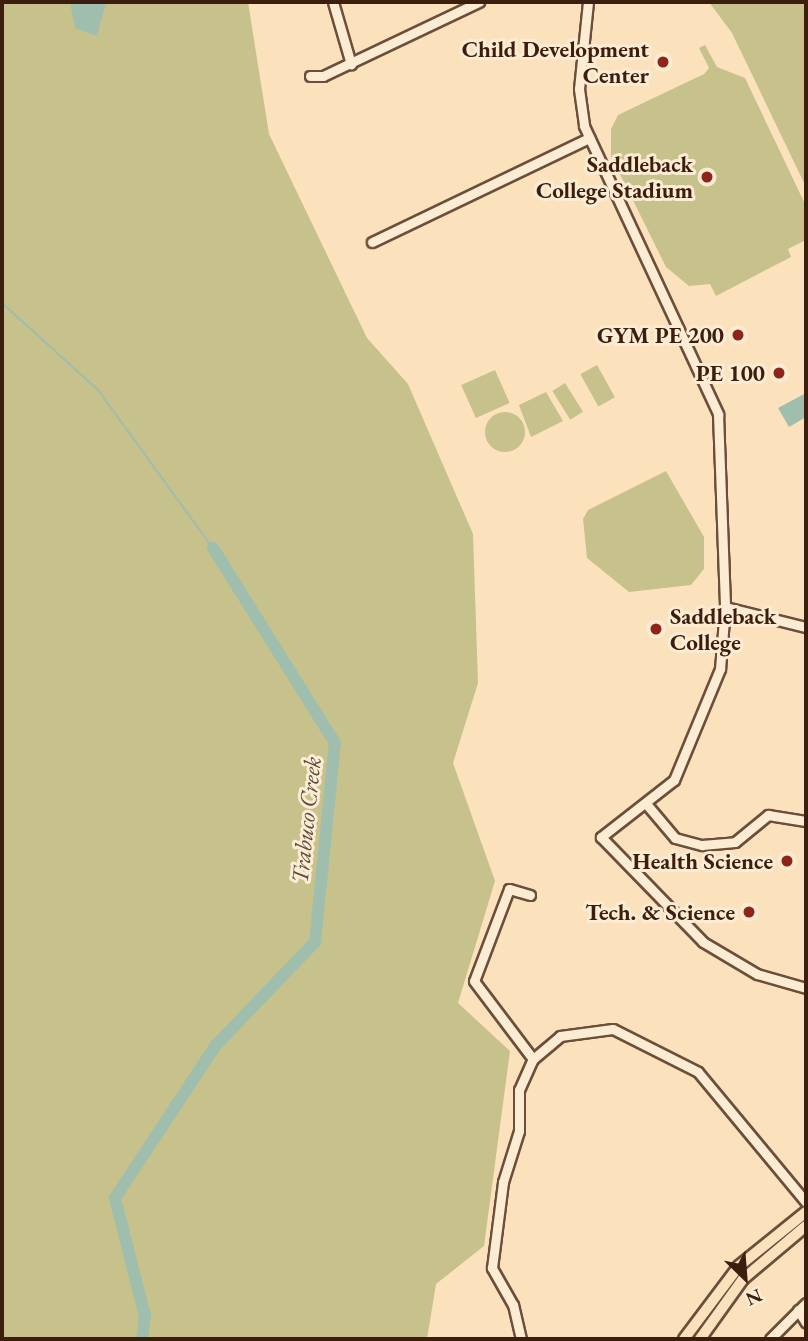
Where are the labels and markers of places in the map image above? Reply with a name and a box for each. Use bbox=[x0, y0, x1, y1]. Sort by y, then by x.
place label: Child Development Center bbox=[462, 35, 649, 89]
marker: Child Development Center bbox=[655, 54, 671, 70]
place label: Saddleback College Stadium bbox=[536, 150, 693, 204]
marker: Saddleback College Stadium bbox=[699, 169, 715, 185]
place label: GYM PE 200 bbox=[597, 321, 724, 349]
marker: GYM PE 200 bbox=[730, 327, 746, 343]
place label: PE 100 bbox=[696, 359, 765, 387]
marker: PE 100 bbox=[771, 365, 787, 381]
place label: Saddleback College bbox=[670, 602, 776, 656]
marker: Saddleback College bbox=[648, 621, 664, 637]
place label: Health Science bbox=[632, 847, 773, 875]
marker: Health Science bbox=[779, 853, 795, 869]
place label: Tech. & Science bbox=[585, 898, 735, 926]
marker: Tech. & Science bbox=[741, 904, 757, 920]

